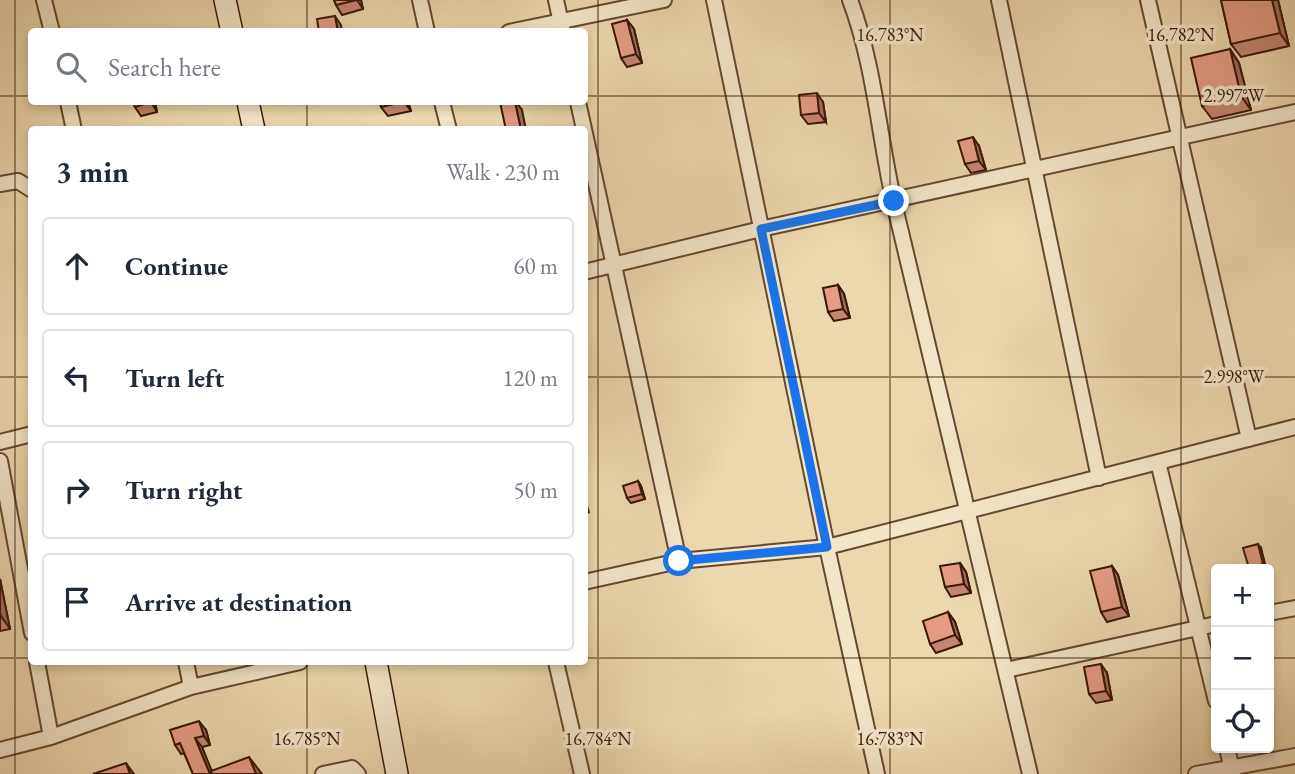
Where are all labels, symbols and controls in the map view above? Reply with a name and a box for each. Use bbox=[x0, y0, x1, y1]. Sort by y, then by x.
text: 16.783°N bbox=[857, 23, 924, 46]
text: 16.782°N bbox=[1148, 23, 1215, 46]
search box bbox=[28, 28, 588, 105]
icon: search bbox=[52, 48, 90, 86]
text: Search here bbox=[108, 50, 221, 84]
text: 2.997°W bbox=[1204, 84, 1265, 107]
text: 3 min bbox=[56, 152, 129, 191]
text: Walk · 230 m bbox=[446, 157, 560, 187]
route end bbox=[878, 185, 909, 216]
icon: ahead bbox=[58, 247, 96, 285]
text: Continue bbox=[125, 249, 228, 283]
text: 60 m bbox=[513, 251, 558, 281]
icon: left bbox=[58, 359, 96, 397]
text: Turn left bbox=[125, 361, 224, 395]
text: 120 m bbox=[502, 363, 558, 393]
text: 2.998°W bbox=[1204, 365, 1265, 388]
icon: right bbox=[58, 471, 96, 509]
text: Turn right bbox=[125, 473, 243, 507]
text: 50 m bbox=[513, 475, 558, 505]
route start bbox=[663, 545, 694, 576]
map controls bbox=[1211, 564, 1274, 753]
button: + bbox=[1211, 564, 1274, 627]
icon: arrive bbox=[58, 583, 96, 621]
text: Arrive at destination bbox=[125, 585, 352, 619]
button: − bbox=[1211, 627, 1274, 690]
button: locate bbox=[1211, 690, 1274, 753]
text: 16.785°N bbox=[274, 727, 341, 750]
text: 16.784°N bbox=[565, 727, 632, 750]
text: 16.783°N bbox=[857, 727, 924, 750]

